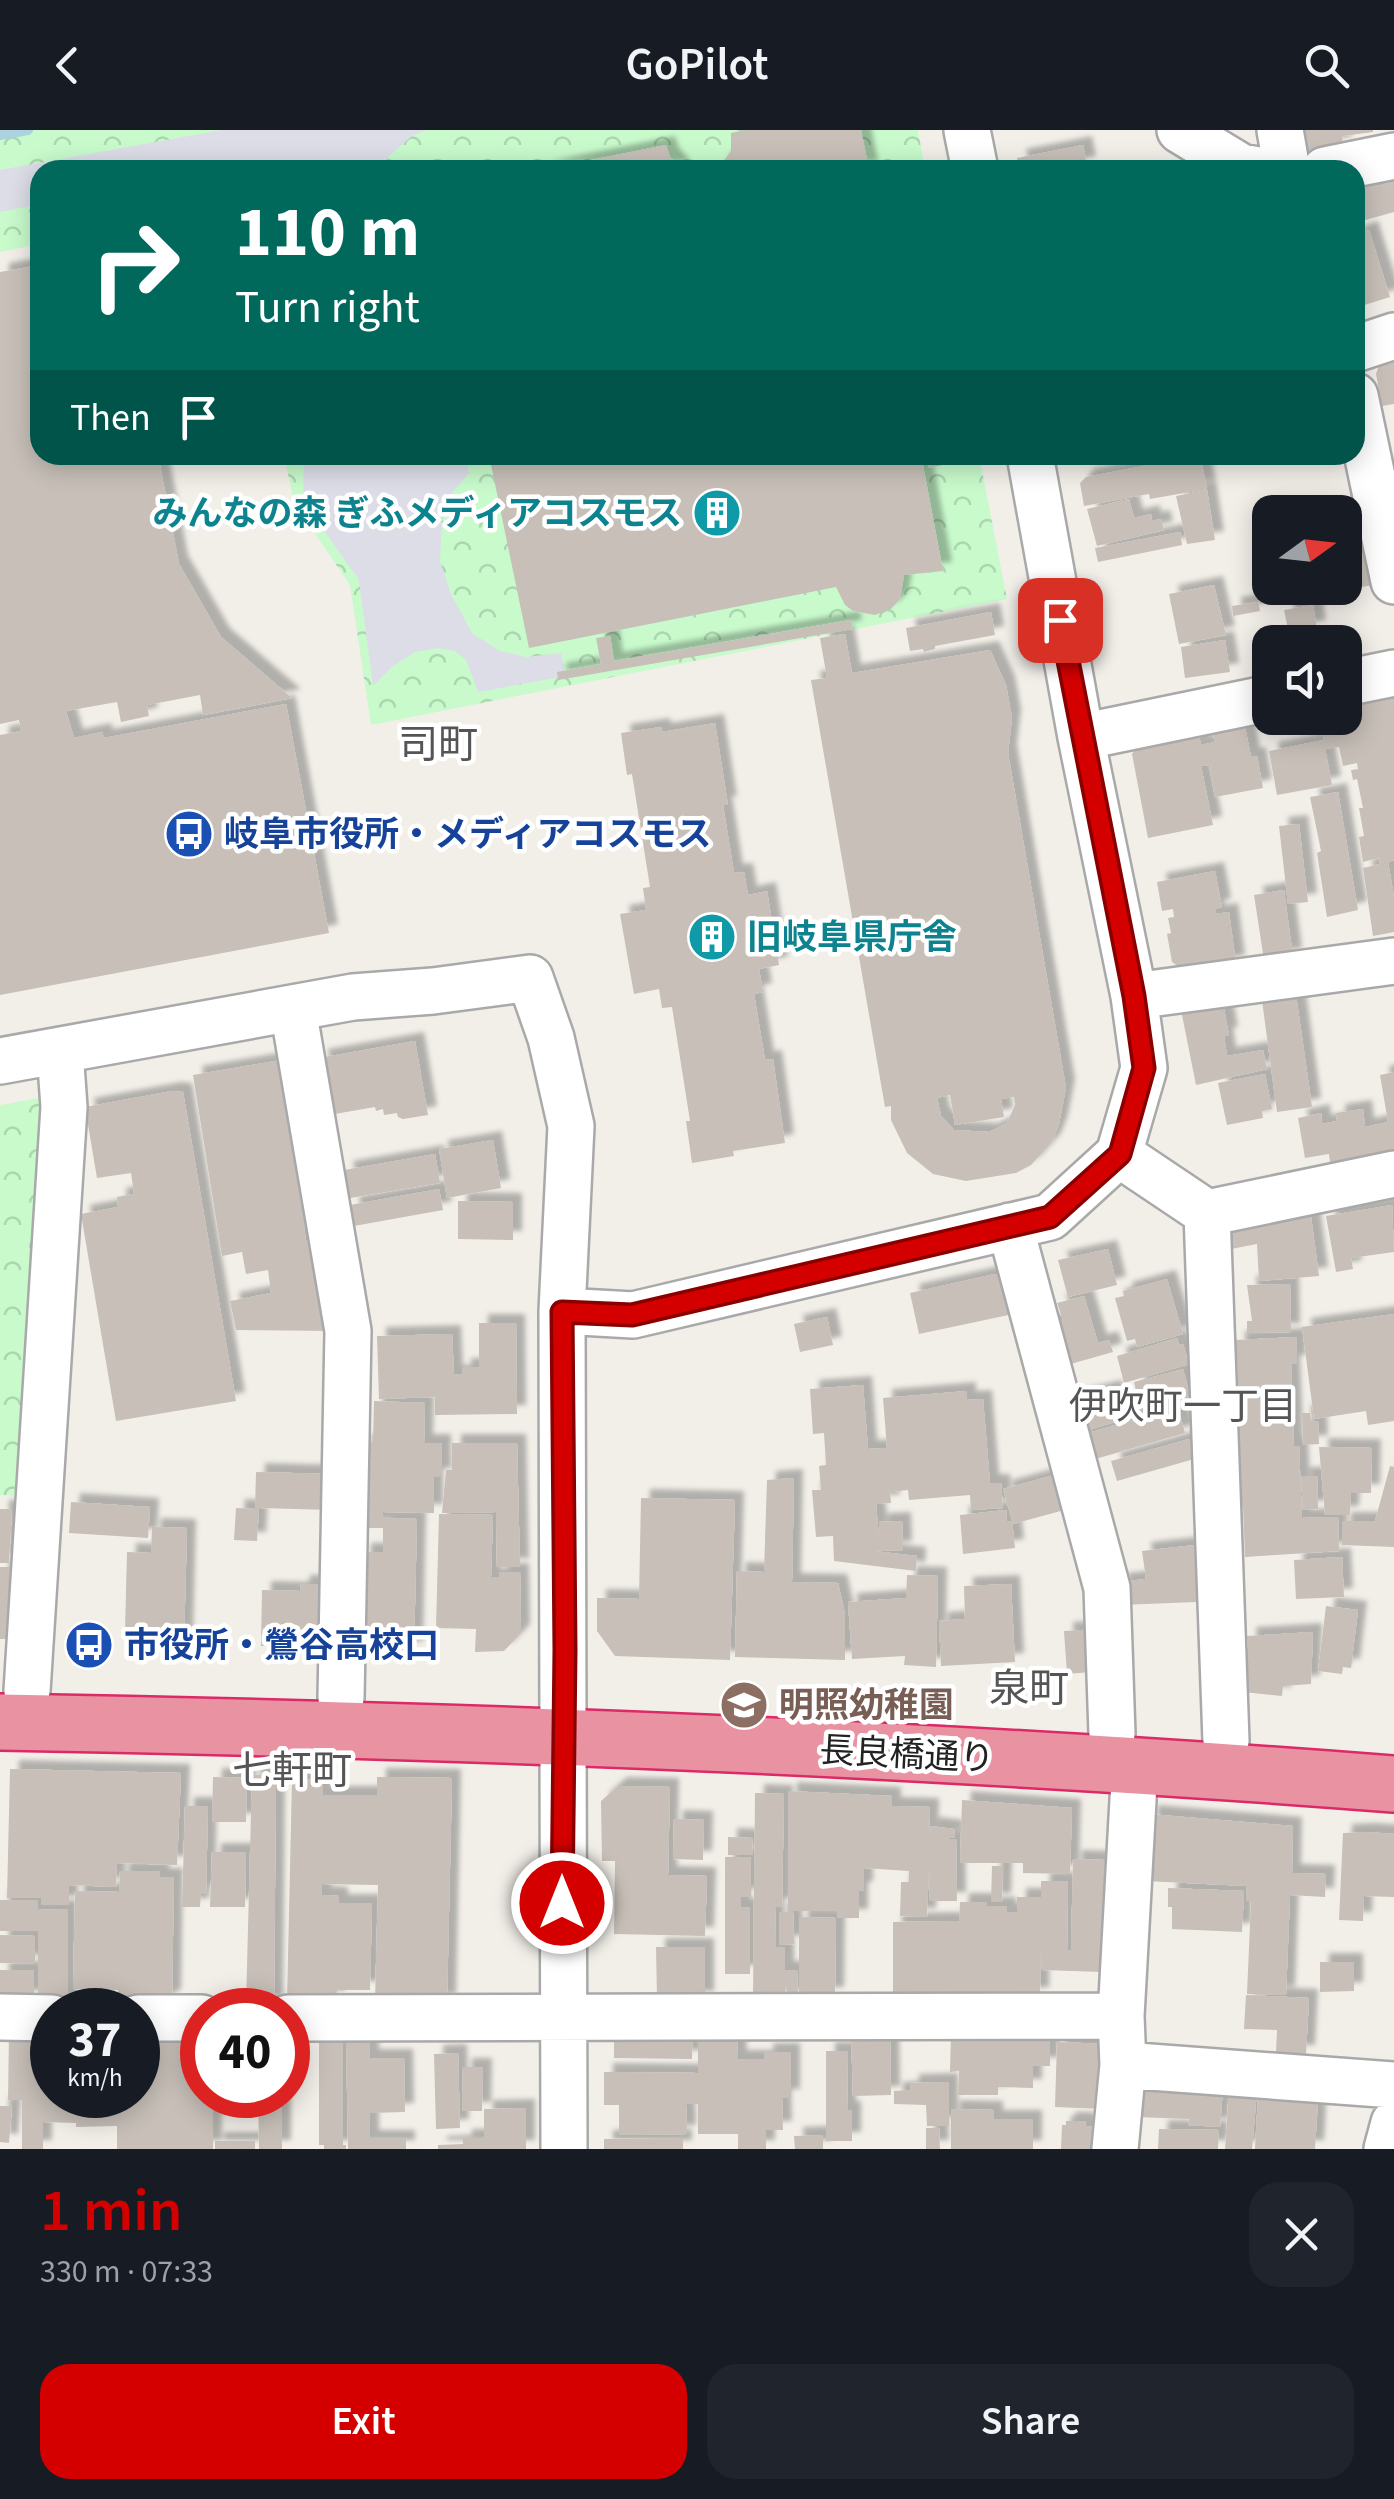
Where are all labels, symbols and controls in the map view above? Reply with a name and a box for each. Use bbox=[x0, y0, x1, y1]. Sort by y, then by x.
text: GoPilot bbox=[625, 33, 769, 97]
icon: back bbox=[40, 38, 95, 93]
icon: search bbox=[1299, 38, 1354, 93]
text: 110 m bbox=[235, 183, 420, 283]
icon: right bbox=[70, 200, 200, 330]
text: Turn right bbox=[235, 276, 420, 340]
icon: arrive bbox=[171, 390, 226, 445]
text: Then bbox=[70, 391, 151, 445]
building icon: みんなの森 ぎふメディアコスモス bbox=[691, 487, 743, 539]
place label: みんなの森 ぎふメディアコスモス bbox=[152, 489, 682, 539]
north arrow bbox=[1252, 495, 1362, 605]
map controls bbox=[1252, 495, 1362, 735]
pin bbox=[1018, 578, 1103, 663]
icon: arrive bbox=[1033, 593, 1088, 648]
button: sound bbox=[1252, 625, 1362, 735]
district label: 司町 bbox=[398, 717, 478, 774]
bus stop icon: 岐阜市役所・メディアコスモス bbox=[163, 808, 215, 860]
place label: 岐阜市役所・メディアコスモス bbox=[224, 810, 712, 860]
building icon: 旧岐阜県庁舎 bbox=[686, 911, 738, 963]
place label: 旧岐阜県庁舎 bbox=[747, 913, 957, 963]
district label: 伊吹町一丁目 bbox=[1069, 1380, 1297, 1434]
bus stop icon: 市役所・鶯谷高校口 bbox=[63, 1619, 115, 1671]
place label: 市役所・鶯谷高校口 bbox=[124, 1621, 439, 1671]
district label: 泉町 bbox=[989, 1661, 1069, 1718]
school or university icon: 明照幼稚園 bbox=[718, 1679, 770, 1731]
place label: 明照幼稚園 bbox=[779, 1681, 954, 1731]
street label: 長良橋通り bbox=[818, 1725, 996, 1785]
district label: 七軒町 bbox=[232, 1743, 352, 1800]
position arrow bbox=[510, 1851, 614, 1955]
speed limit sign: 40 bbox=[180, 1988, 310, 2118]
text: 37 bbox=[69, 2005, 121, 2076]
text: km/h bbox=[67, 2060, 123, 2096]
text: 1 min bbox=[40, 2169, 183, 2254]
button: close bbox=[1249, 2182, 1354, 2287]
text: 330 m · 07:33 bbox=[40, 2249, 213, 2295]
button: Exit bbox=[40, 2364, 687, 2479]
button: Share bbox=[707, 2364, 1354, 2479]

